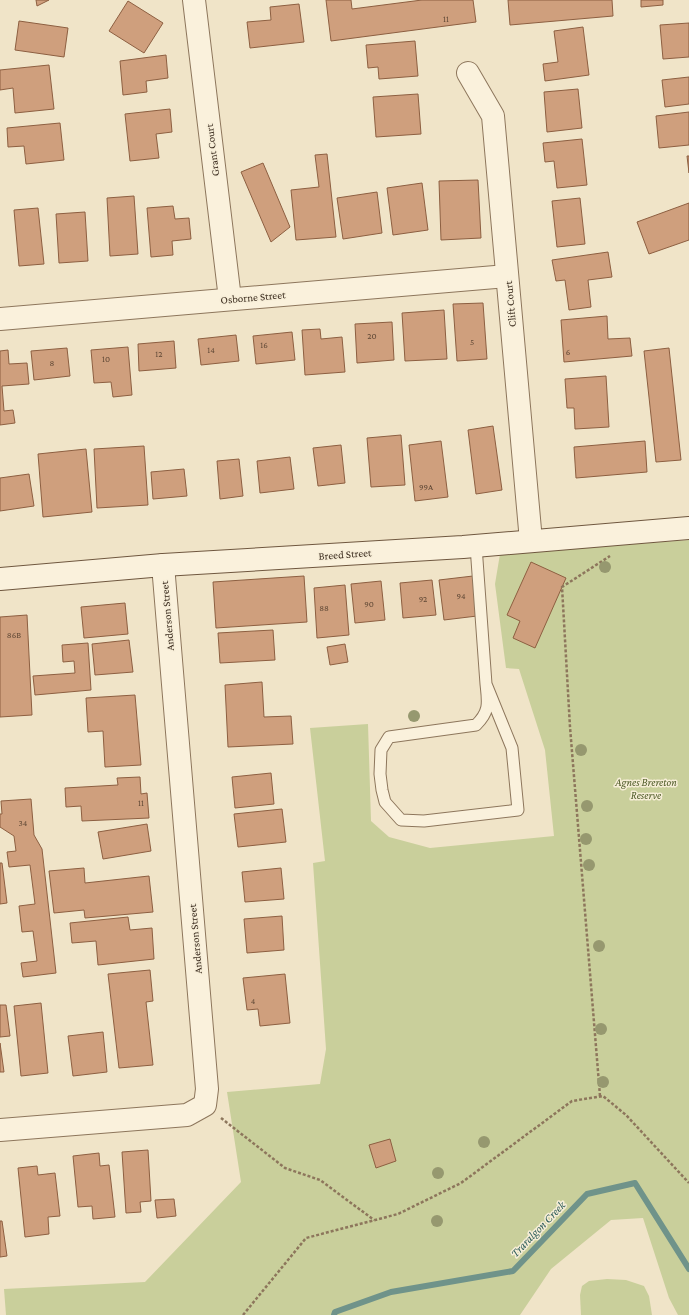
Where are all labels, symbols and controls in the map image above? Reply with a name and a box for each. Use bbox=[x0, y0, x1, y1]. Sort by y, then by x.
house number: 11 bbox=[443, 14, 449, 24]
street label: Grant Court bbox=[203, 123, 221, 177]
street label: Clift Court bbox=[502, 280, 518, 328]
street label: Osborne Street bbox=[220, 288, 286, 306]
house number: 20 bbox=[367, 331, 377, 341]
house number: 5 bbox=[470, 337, 474, 347]
house number: 16 bbox=[260, 340, 268, 350]
house number: 14 bbox=[207, 345, 215, 355]
house number: 6 bbox=[566, 347, 571, 357]
house number: 12 bbox=[155, 349, 163, 359]
house number: 10 bbox=[102, 354, 110, 364]
house number: 8 bbox=[50, 358, 55, 368]
house number: 99A bbox=[419, 482, 434, 492]
street label: Breed Street bbox=[318, 546, 372, 562]
street label: Anderson Street bbox=[158, 580, 176, 651]
house number: 94 bbox=[456, 591, 466, 601]
house number: 92 bbox=[419, 594, 427, 604]
house number: 90 bbox=[364, 599, 374, 609]
house number: 88 bbox=[319, 603, 329, 613]
house number: 86B bbox=[7, 630, 21, 640]
park label: Agnes Brereton Reserve bbox=[614, 776, 677, 801]
house number: 11 bbox=[138, 798, 144, 808]
house number: 34 bbox=[19, 818, 28, 828]
street label: Anderson Street bbox=[186, 903, 204, 974]
house number: 4 bbox=[251, 996, 256, 1006]
water label: Traralgon Creek bbox=[508, 1197, 569, 1260]

